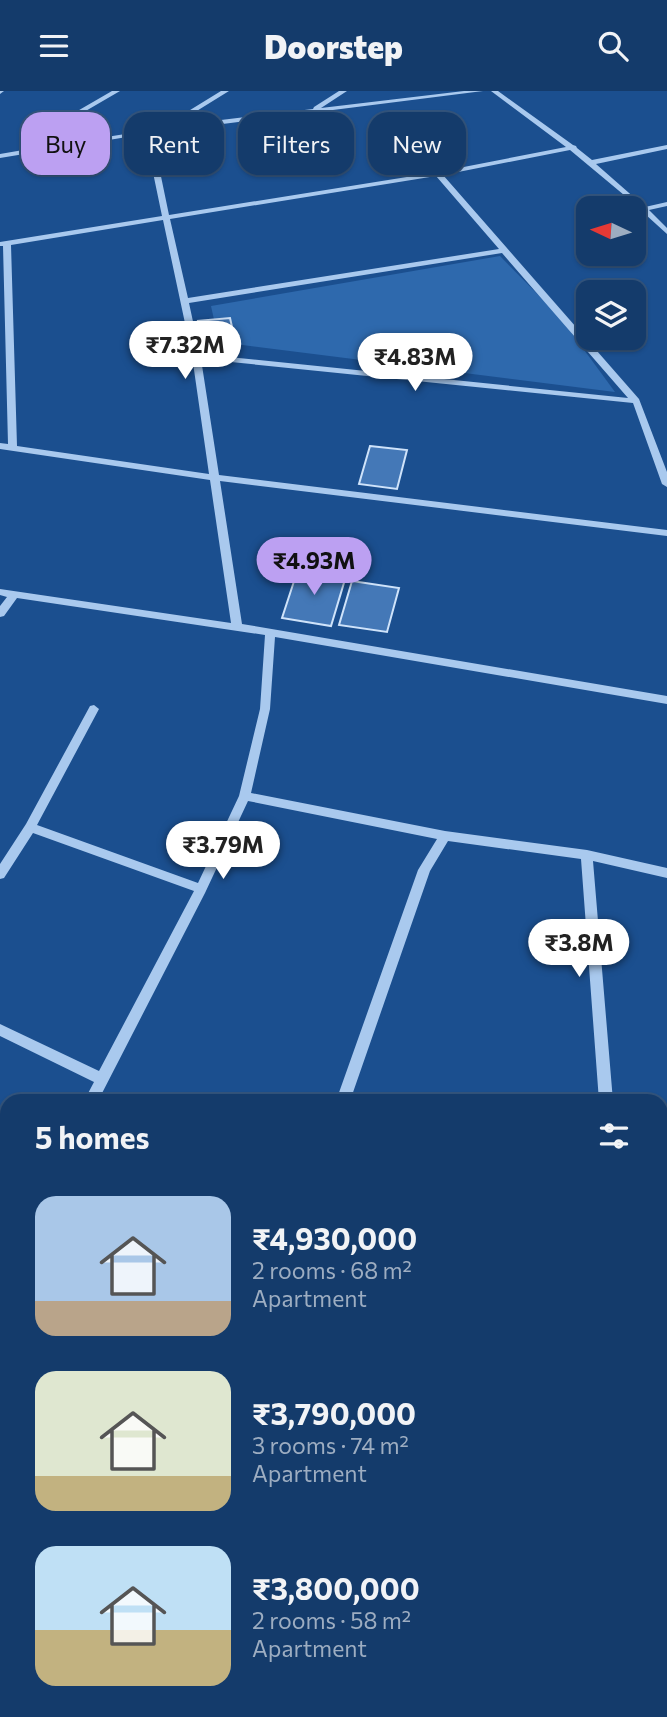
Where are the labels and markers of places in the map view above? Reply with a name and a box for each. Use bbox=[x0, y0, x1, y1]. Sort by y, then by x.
pin: ₹7.32M bbox=[128, 321, 242, 381]
pin: ₹4.83M bbox=[358, 334, 472, 393]
pin: ₹4.93M bbox=[257, 538, 371, 597]
pin: ₹3.79M bbox=[166, 821, 280, 881]
pin: ₹3.8M bbox=[530, 919, 628, 979]

